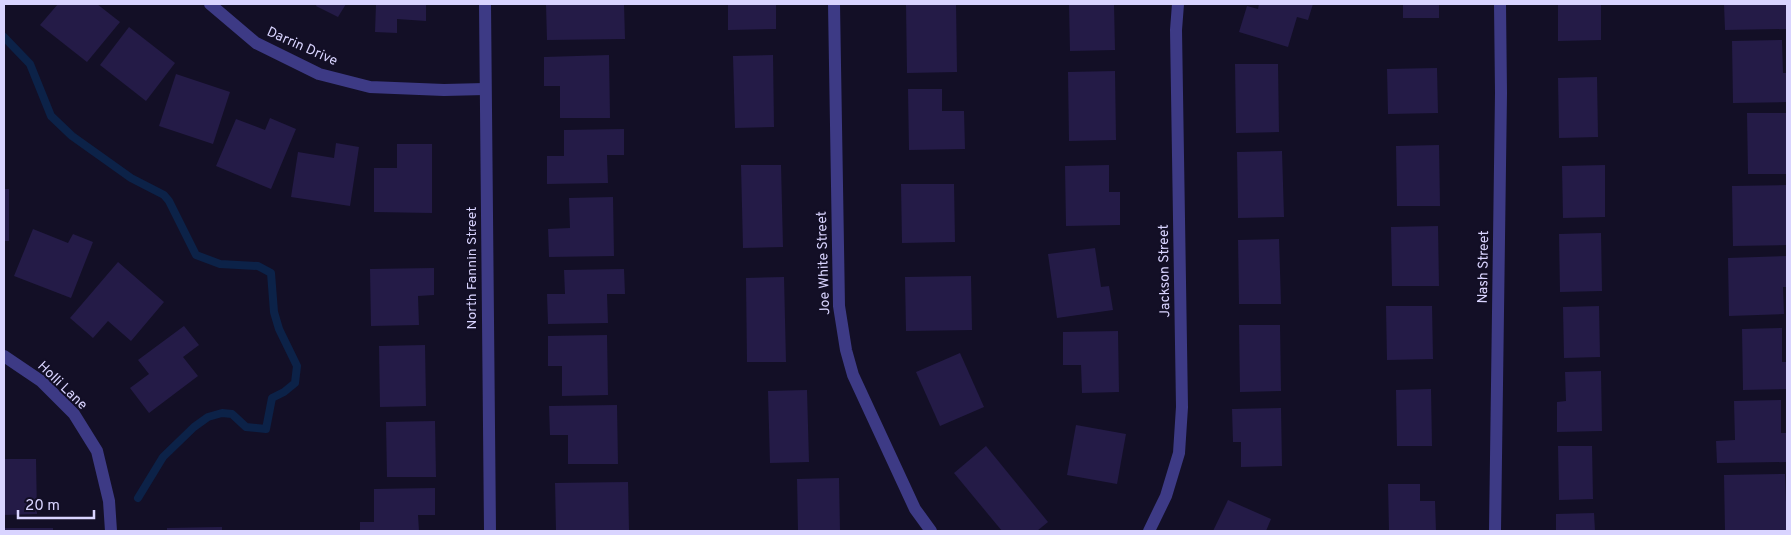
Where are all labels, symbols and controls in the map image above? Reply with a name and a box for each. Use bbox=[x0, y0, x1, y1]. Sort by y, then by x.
street label: Darrin Drive bbox=[264, 24, 340, 70]
street label: North Fannin Street bbox=[464, 206, 481, 330]
street label: Joe White Street bbox=[814, 211, 834, 315]
street label: Jackson Street bbox=[1156, 224, 1174, 318]
street label: Nash Street bbox=[1475, 230, 1493, 304]
street label: Holli Lane bbox=[33, 358, 91, 414]
scale bar bbox=[18, 488, 94, 520]
text: 20 m bbox=[25, 497, 60, 516]

